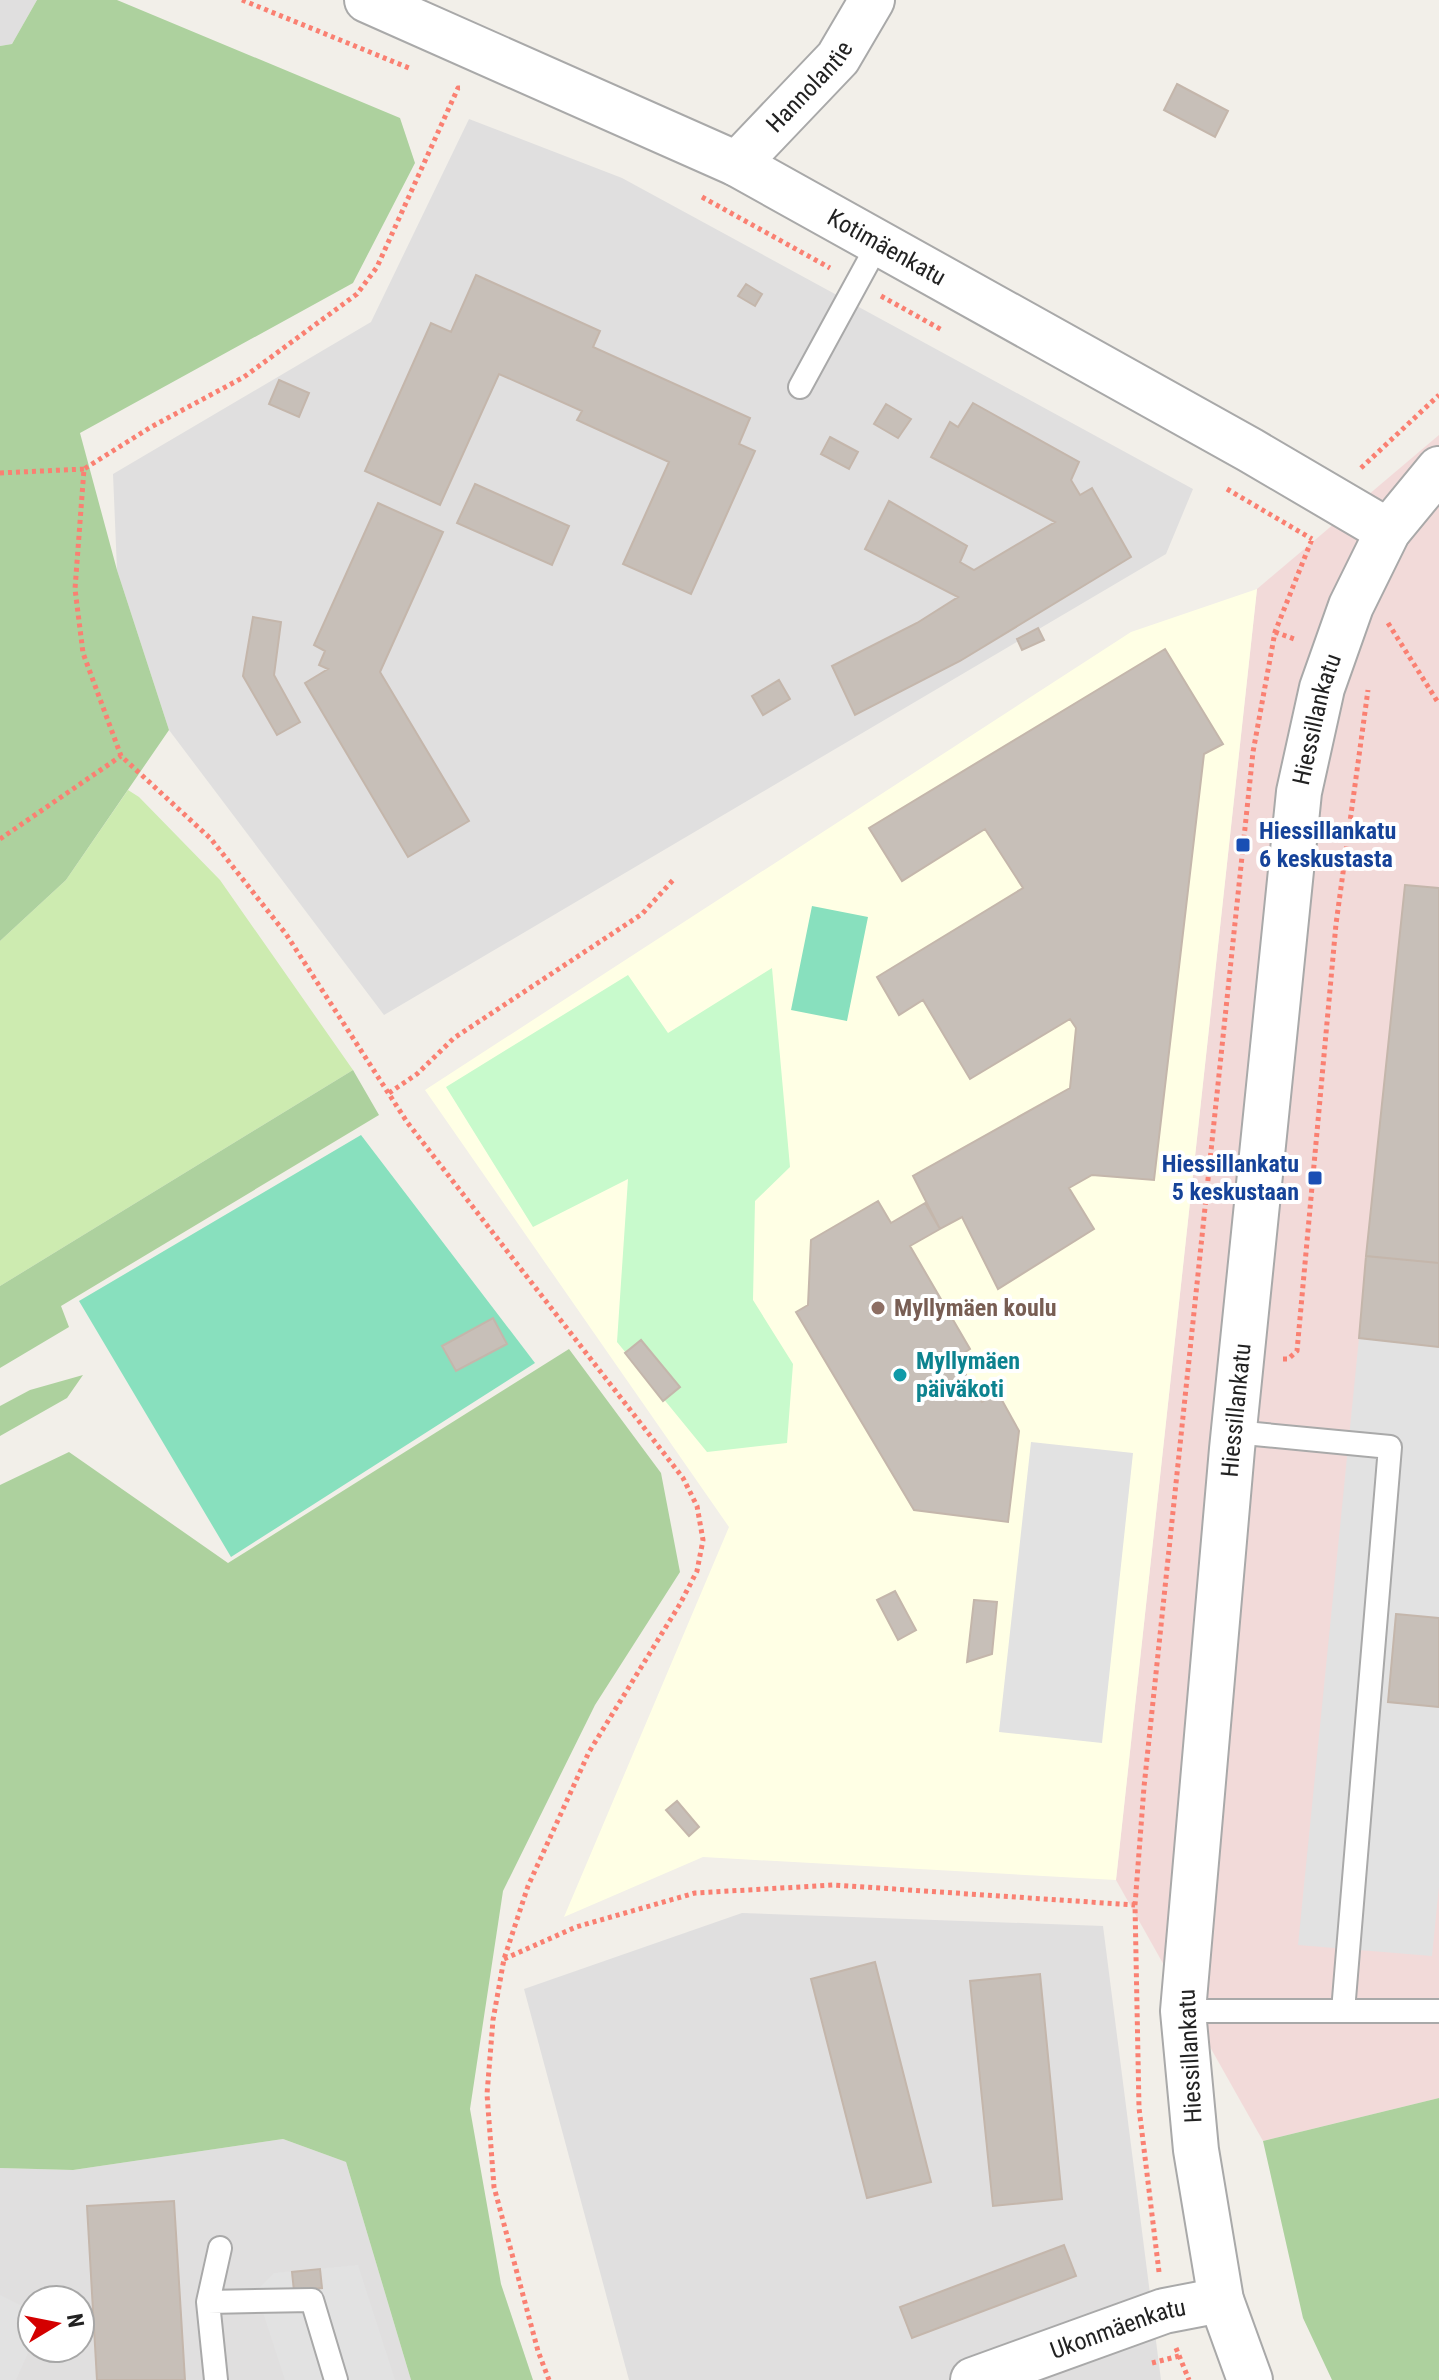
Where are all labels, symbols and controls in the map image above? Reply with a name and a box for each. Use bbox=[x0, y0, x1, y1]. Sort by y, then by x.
street label: Hannolantie bbox=[761, 37, 859, 138]
street label: Kotimäenkatu bbox=[823, 203, 951, 292]
street label: Hiessillankatu bbox=[1287, 650, 1347, 788]
place label: Hiessillankatu 6 keskustasta bbox=[1259, 817, 1396, 873]
marker: Hiessillankatu 6 keskustasta bbox=[1234, 836, 1252, 854]
place label: Hiessillankatu 5 keskustaan bbox=[1162, 1150, 1299, 1206]
marker: Hiessillankatu 5 keskustaan bbox=[1306, 1169, 1324, 1187]
place label: Myllymäen koulu bbox=[894, 1294, 1057, 1322]
marker: Myllymäen koulu bbox=[869, 1299, 887, 1317]
street label: Hiessillankatu bbox=[1216, 1342, 1257, 1478]
place label: Myllymäen päiväkoti bbox=[916, 1347, 1020, 1403]
marker: Myllymäen päiväkoti bbox=[891, 1366, 909, 1384]
street label: Hiessillankatu bbox=[1173, 1988, 1207, 2124]
north arrow bbox=[16, 2284, 96, 2364]
street label: Ukonmäenkatu bbox=[1047, 2293, 1188, 2365]
text: N bbox=[62, 2312, 89, 2329]

